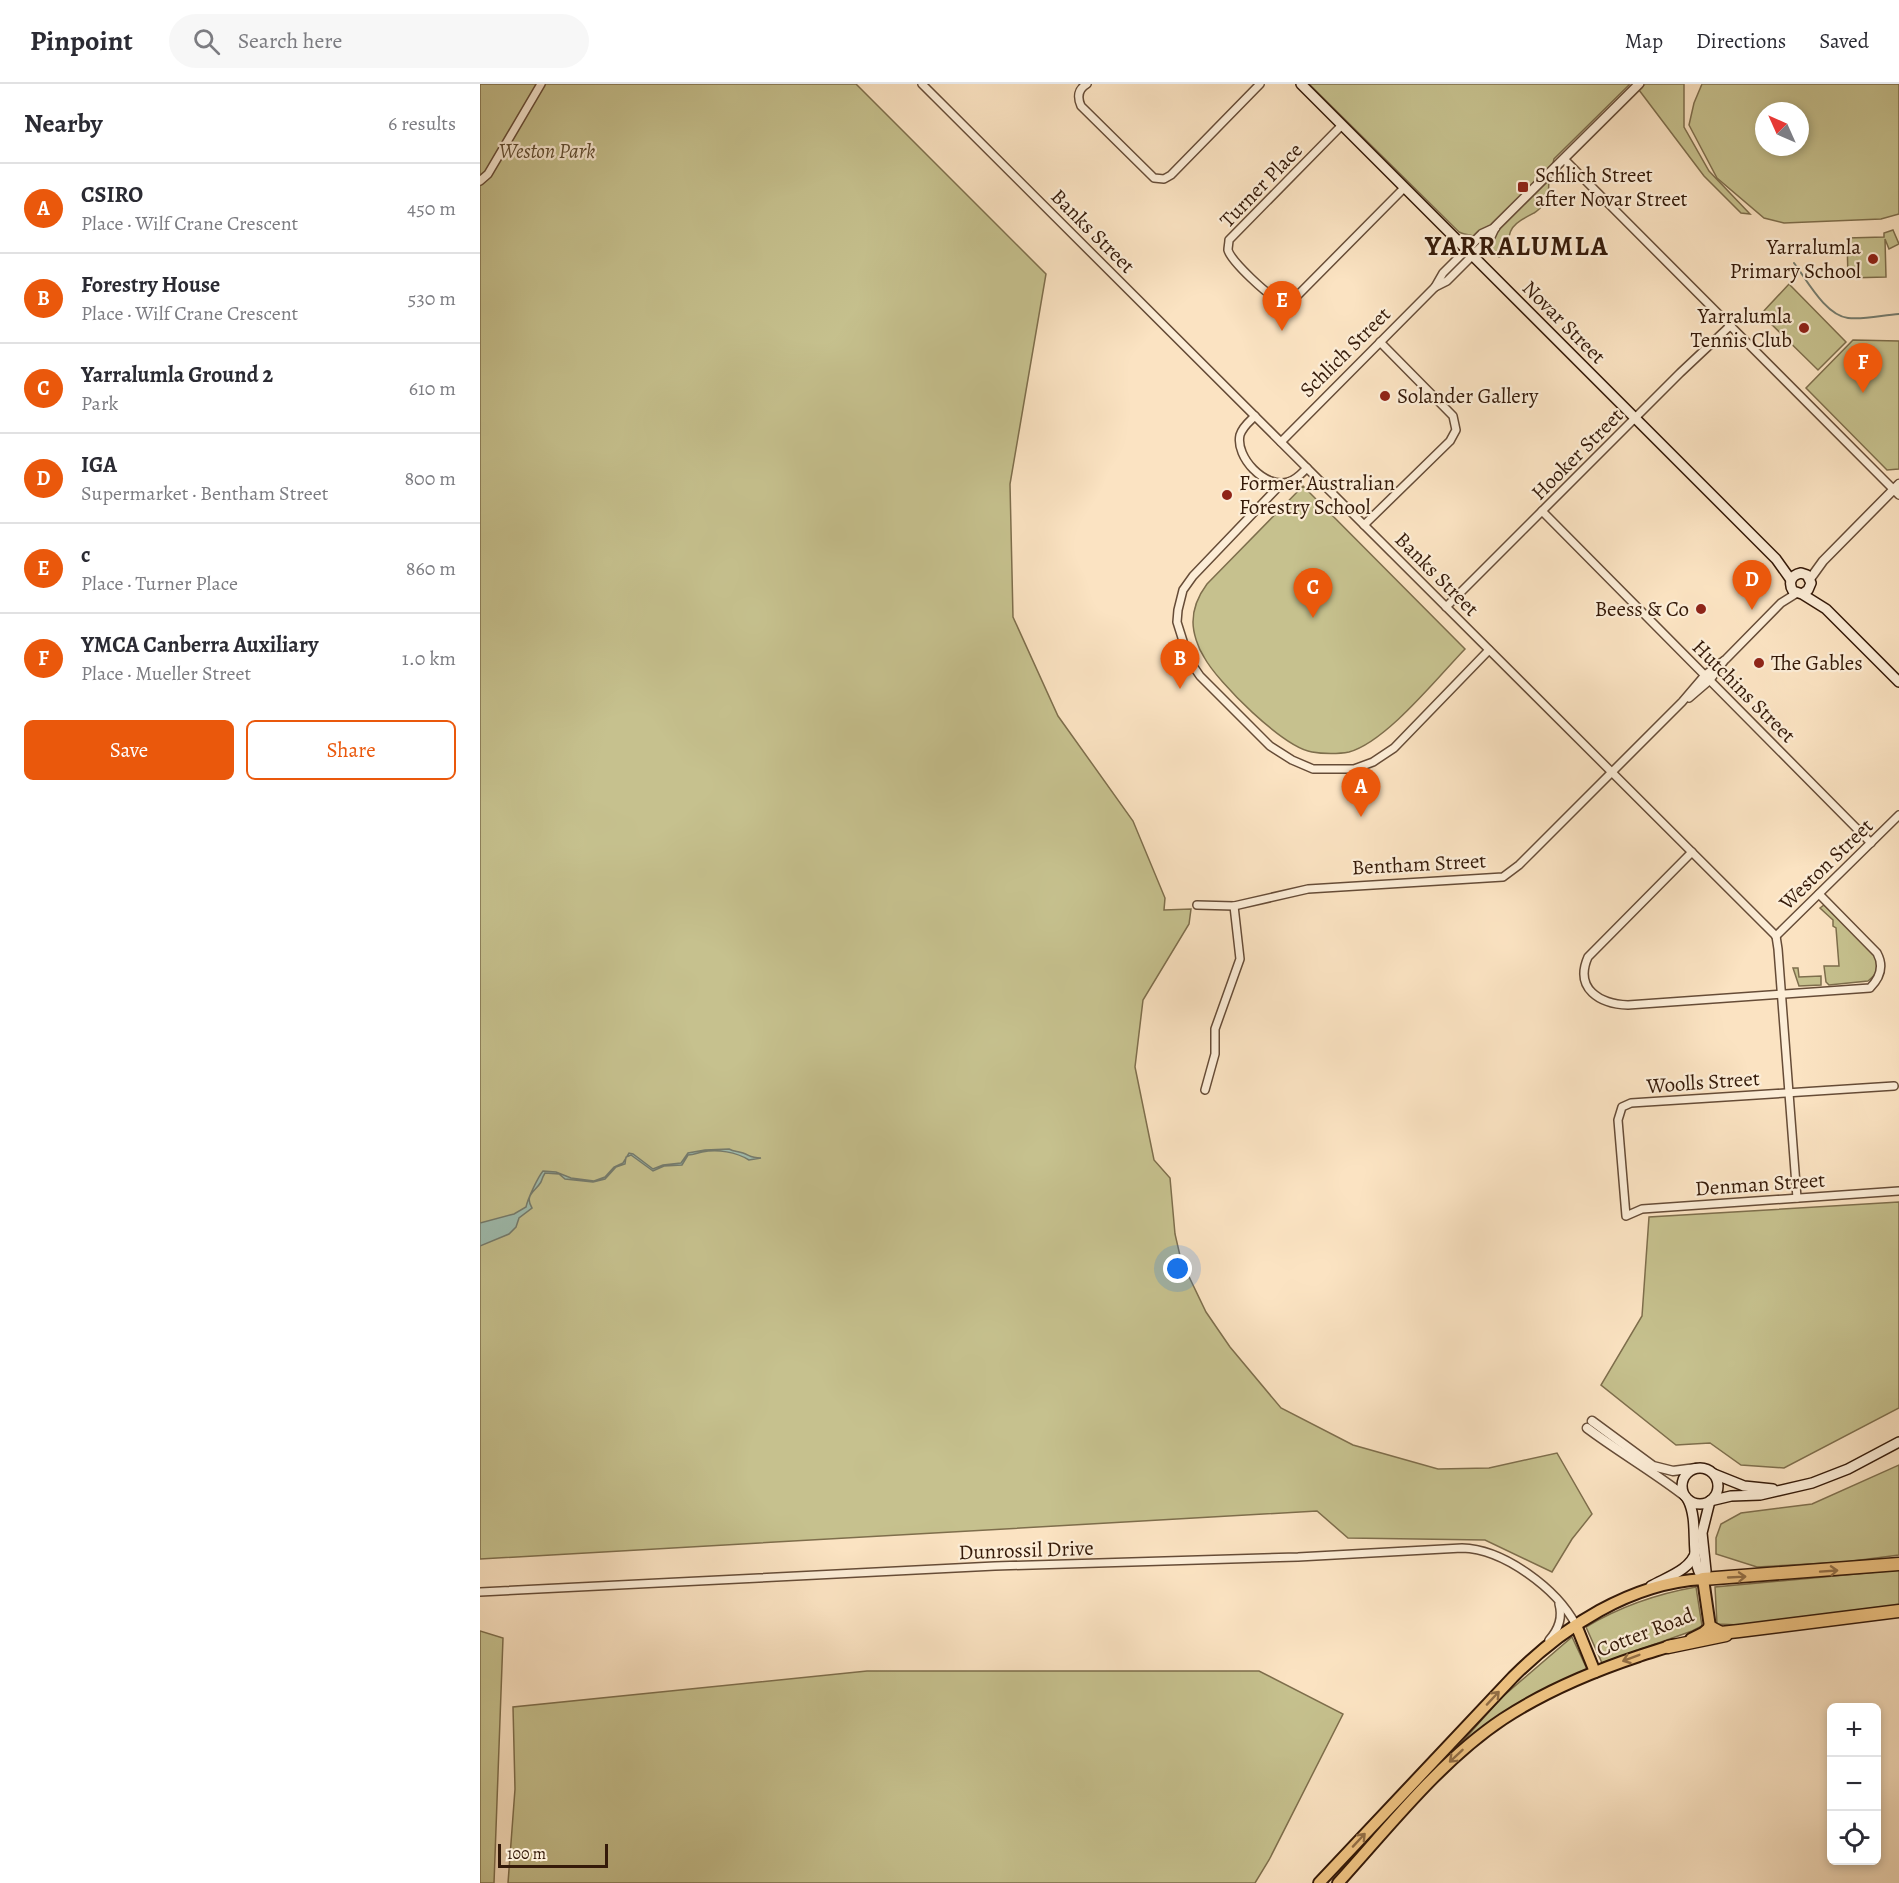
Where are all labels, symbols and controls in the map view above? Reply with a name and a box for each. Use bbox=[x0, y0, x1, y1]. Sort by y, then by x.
search box bbox=[169, 14, 589, 68]
text: Pinpoint bbox=[30, 22, 133, 60]
icon: search bbox=[190, 25, 223, 58]
text: Search here bbox=[238, 26, 342, 56]
text: Map bbox=[1625, 27, 1663, 55]
text: Directions bbox=[1696, 27, 1786, 55]
text: Saved bbox=[1819, 27, 1869, 55]
north arrow bbox=[1755, 102, 1809, 156]
text: Nearby bbox=[24, 106, 103, 141]
text: 6 results bbox=[388, 110, 456, 137]
street label: Turner Place bbox=[1213, 136, 1309, 234]
park label: Weston Park bbox=[499, 137, 595, 165]
place label: Schlich Street after Novar Street bbox=[1535, 161, 1688, 213]
text: CSIRO bbox=[81, 180, 143, 210]
marker: Schlich Street after Novar Street bbox=[1516, 180, 1530, 194]
street label: Banks Street bbox=[1045, 183, 1141, 279]
text: A bbox=[37, 195, 50, 222]
text: 450 m bbox=[407, 195, 456, 222]
text: Place · Wilf Crane Crescent bbox=[81, 210, 298, 237]
district label: YARRALUMLA bbox=[1424, 228, 1609, 264]
place label: Yarralumla Primary School bbox=[1730, 233, 1861, 285]
marker: Yarralumla Primary School bbox=[1866, 252, 1880, 266]
text: Forestry House bbox=[81, 270, 220, 300]
street label: Novar Street bbox=[1516, 274, 1612, 370]
pin: E bbox=[1262, 282, 1302, 331]
text: B bbox=[37, 285, 50, 312]
text: 530 m bbox=[408, 285, 456, 312]
text: Place · Wilf Crane Crescent bbox=[81, 300, 298, 327]
street label: Schlich Street bbox=[1293, 300, 1397, 404]
place label: Yarralumla Tennis Club bbox=[1691, 302, 1792, 354]
marker: Yarralumla Tennis Club bbox=[1797, 321, 1811, 335]
pin: F bbox=[1844, 344, 1882, 393]
text: Yarralumla Ground 2 bbox=[81, 360, 273, 390]
text: C bbox=[37, 375, 50, 402]
text: 610 m bbox=[409, 375, 456, 402]
place label: Solander Gallery bbox=[1397, 382, 1539, 410]
marker: Solander Gallery bbox=[1378, 389, 1392, 403]
text: Park bbox=[81, 390, 119, 417]
street label: Hooker Street bbox=[1525, 402, 1629, 506]
text: IGA bbox=[81, 450, 117, 480]
text: D bbox=[37, 465, 50, 492]
text: 800 m bbox=[404, 465, 456, 492]
place label: Former Australian Forestry School bbox=[1239, 469, 1395, 521]
text: Supermarket · Bentham Street bbox=[81, 480, 328, 507]
marker: Former Australian Forestry School bbox=[1220, 488, 1234, 502]
street label: Banks Street bbox=[1389, 526, 1485, 622]
text: c bbox=[81, 540, 90, 570]
text: E bbox=[38, 555, 49, 582]
text: 860 m bbox=[406, 555, 456, 582]
pin: D bbox=[1732, 560, 1772, 610]
pin: C bbox=[1294, 568, 1332, 618]
text: Place · Turner Place bbox=[81, 570, 238, 597]
place label: Beess & Co bbox=[1595, 595, 1689, 623]
marker: Beess & Co bbox=[1694, 602, 1708, 616]
text: YMCA Canberra Auxiliary bbox=[81, 630, 319, 660]
street label: Hutchins Street bbox=[1686, 633, 1802, 749]
pin: B bbox=[1160, 640, 1200, 689]
text: F bbox=[38, 645, 49, 672]
text: 1.0 km bbox=[402, 645, 456, 672]
place label: The Gables bbox=[1771, 649, 1863, 677]
marker: The Gables bbox=[1752, 656, 1766, 670]
text: Place · Mueller Street bbox=[81, 660, 251, 687]
button: Save bbox=[24, 720, 234, 780]
button: Share bbox=[246, 720, 456, 780]
pin: A bbox=[1342, 768, 1380, 817]
street label: Weston Street bbox=[1772, 812, 1879, 917]
street label: Bentham Street bbox=[1351, 846, 1487, 881]
street label: Woolls Street bbox=[1644, 1064, 1761, 1100]
street label: Denman Street bbox=[1694, 1165, 1826, 1203]
your location bbox=[1163, 1254, 1192, 1283]
street label: Dunrossil Drive bbox=[958, 1534, 1094, 1566]
one-way arrow bbox=[1819, 1565, 1839, 1576]
one-way arrow bbox=[1726, 1571, 1746, 1582]
street label: Cotter Road bbox=[1592, 1600, 1698, 1663]
one-way arrow bbox=[1622, 1654, 1641, 1665]
one-way arrow bbox=[1486, 1691, 1500, 1706]
map controls bbox=[1827, 1703, 1881, 1865]
button: + bbox=[1827, 1703, 1881, 1757]
one-way arrow bbox=[1449, 1749, 1464, 1764]
button: − bbox=[1827, 1757, 1881, 1811]
button: locate bbox=[1827, 1811, 1881, 1865]
one-way arrow bbox=[1352, 1833, 1366, 1848]
scale bar bbox=[498, 1841, 608, 1868]
text: 100 m bbox=[507, 1843, 546, 1865]

